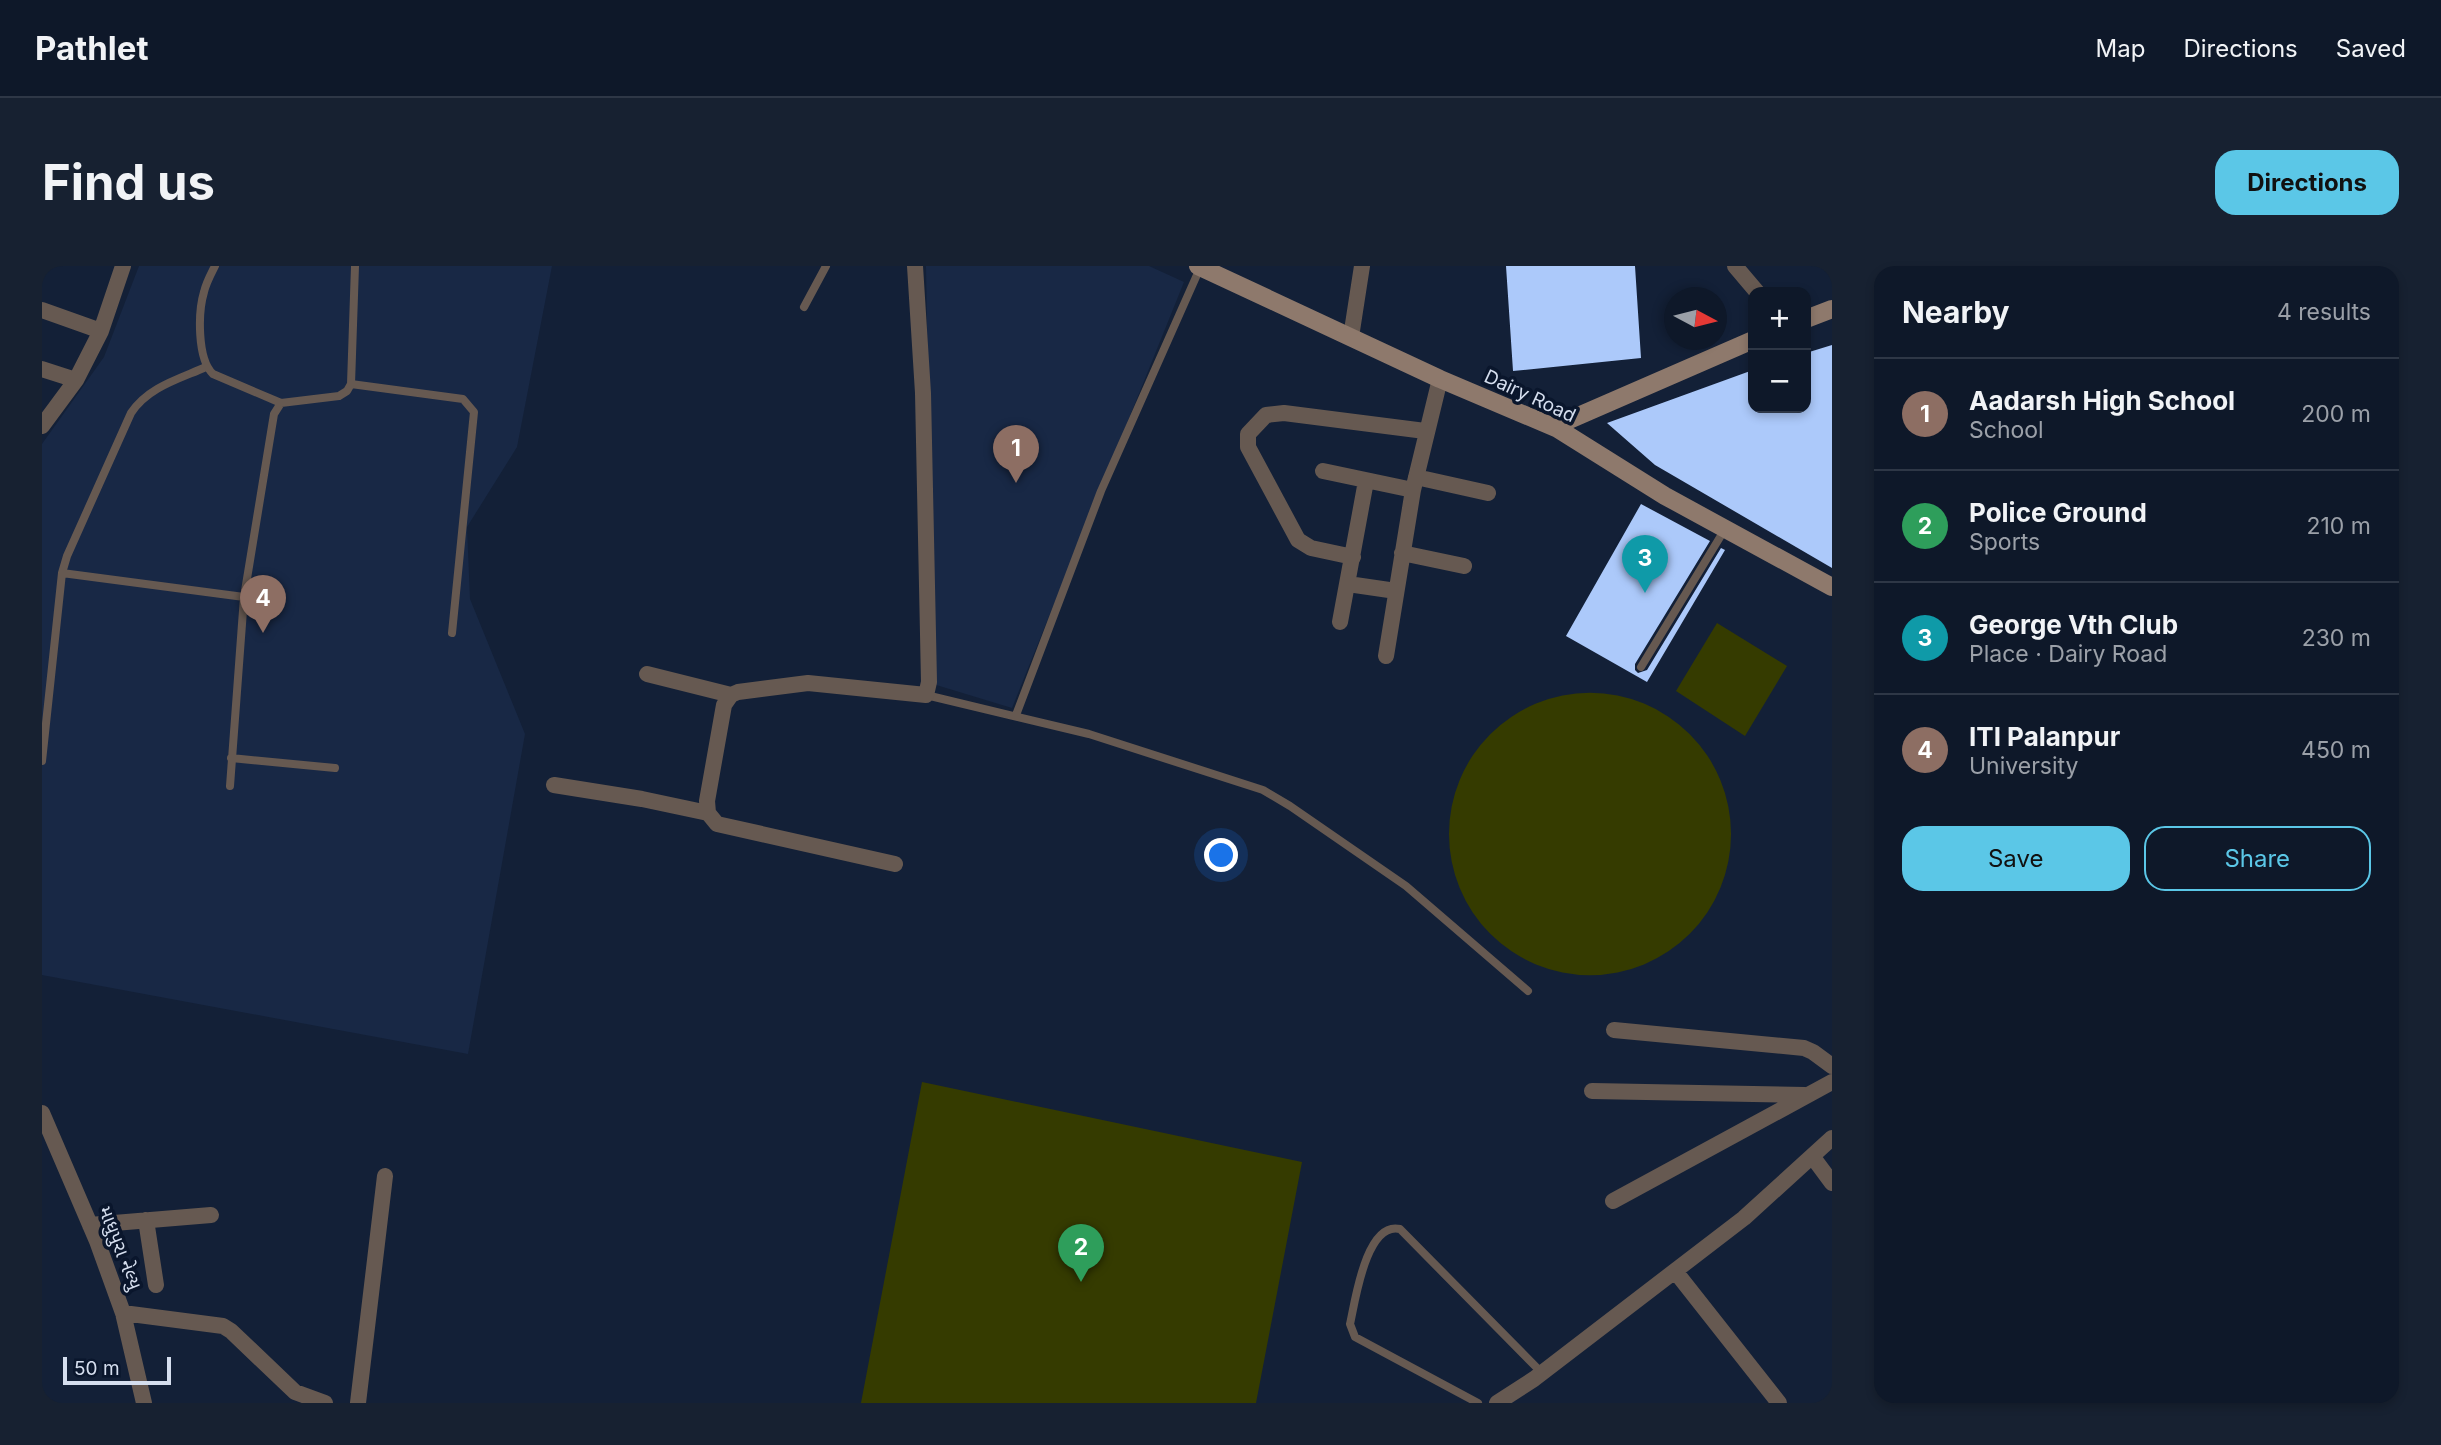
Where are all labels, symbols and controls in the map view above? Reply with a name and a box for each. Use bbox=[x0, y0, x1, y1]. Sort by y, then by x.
text: Pathlet bbox=[35, 28, 149, 68]
text: Map bbox=[2096, 34, 2145, 63]
text: Directions bbox=[2183, 34, 2298, 63]
text: Saved bbox=[2336, 34, 2406, 63]
button: Directions bbox=[2215, 150, 2399, 215]
text: Find us bbox=[42, 153, 215, 212]
north arrow bbox=[1664, 287, 1727, 350]
map controls bbox=[1748, 287, 1811, 413]
button: + bbox=[1748, 287, 1811, 350]
text: Nearby bbox=[1902, 294, 2010, 330]
text: 4 results bbox=[2277, 298, 2371, 326]
button: − bbox=[1748, 350, 1811, 413]
street label: Dairy Road bbox=[1481, 365, 1579, 427]
text: Aadarsh High School bbox=[1969, 385, 2235, 416]
text: 1 bbox=[1920, 400, 1930, 428]
text: 200 m bbox=[2301, 400, 2371, 428]
text: School bbox=[1969, 416, 2044, 444]
pin: 1 bbox=[993, 425, 1039, 483]
text: Police Ground bbox=[1969, 497, 2147, 528]
text: 2 bbox=[1918, 512, 1932, 540]
text: 210 m bbox=[2306, 512, 2371, 540]
text: Sports bbox=[1969, 528, 2040, 556]
pin: 3 bbox=[1622, 535, 1668, 593]
pin: 4 bbox=[240, 575, 286, 633]
text: George Vth Club bbox=[1969, 609, 2178, 640]
text: 3 bbox=[1918, 624, 1932, 652]
text: 230 m bbox=[2302, 624, 2371, 652]
text: Place · Dairy Road bbox=[1969, 640, 2167, 668]
text: ITI Palanpur bbox=[1969, 721, 2120, 752]
text: 4 bbox=[1917, 736, 1933, 764]
text: 450 m bbox=[2301, 736, 2371, 764]
text: University bbox=[1969, 752, 2078, 780]
button: Save bbox=[1902, 826, 2130, 891]
button: Share bbox=[2144, 826, 2371, 891]
your location bbox=[1204, 838, 1238, 872]
street label: માધુપુરા નેલ્યુ bbox=[93, 1202, 148, 1294]
pin: 2 bbox=[1058, 1224, 1104, 1282]
scale bar bbox=[63, 1354, 172, 1386]
text: 50 m bbox=[74, 1357, 120, 1380]

